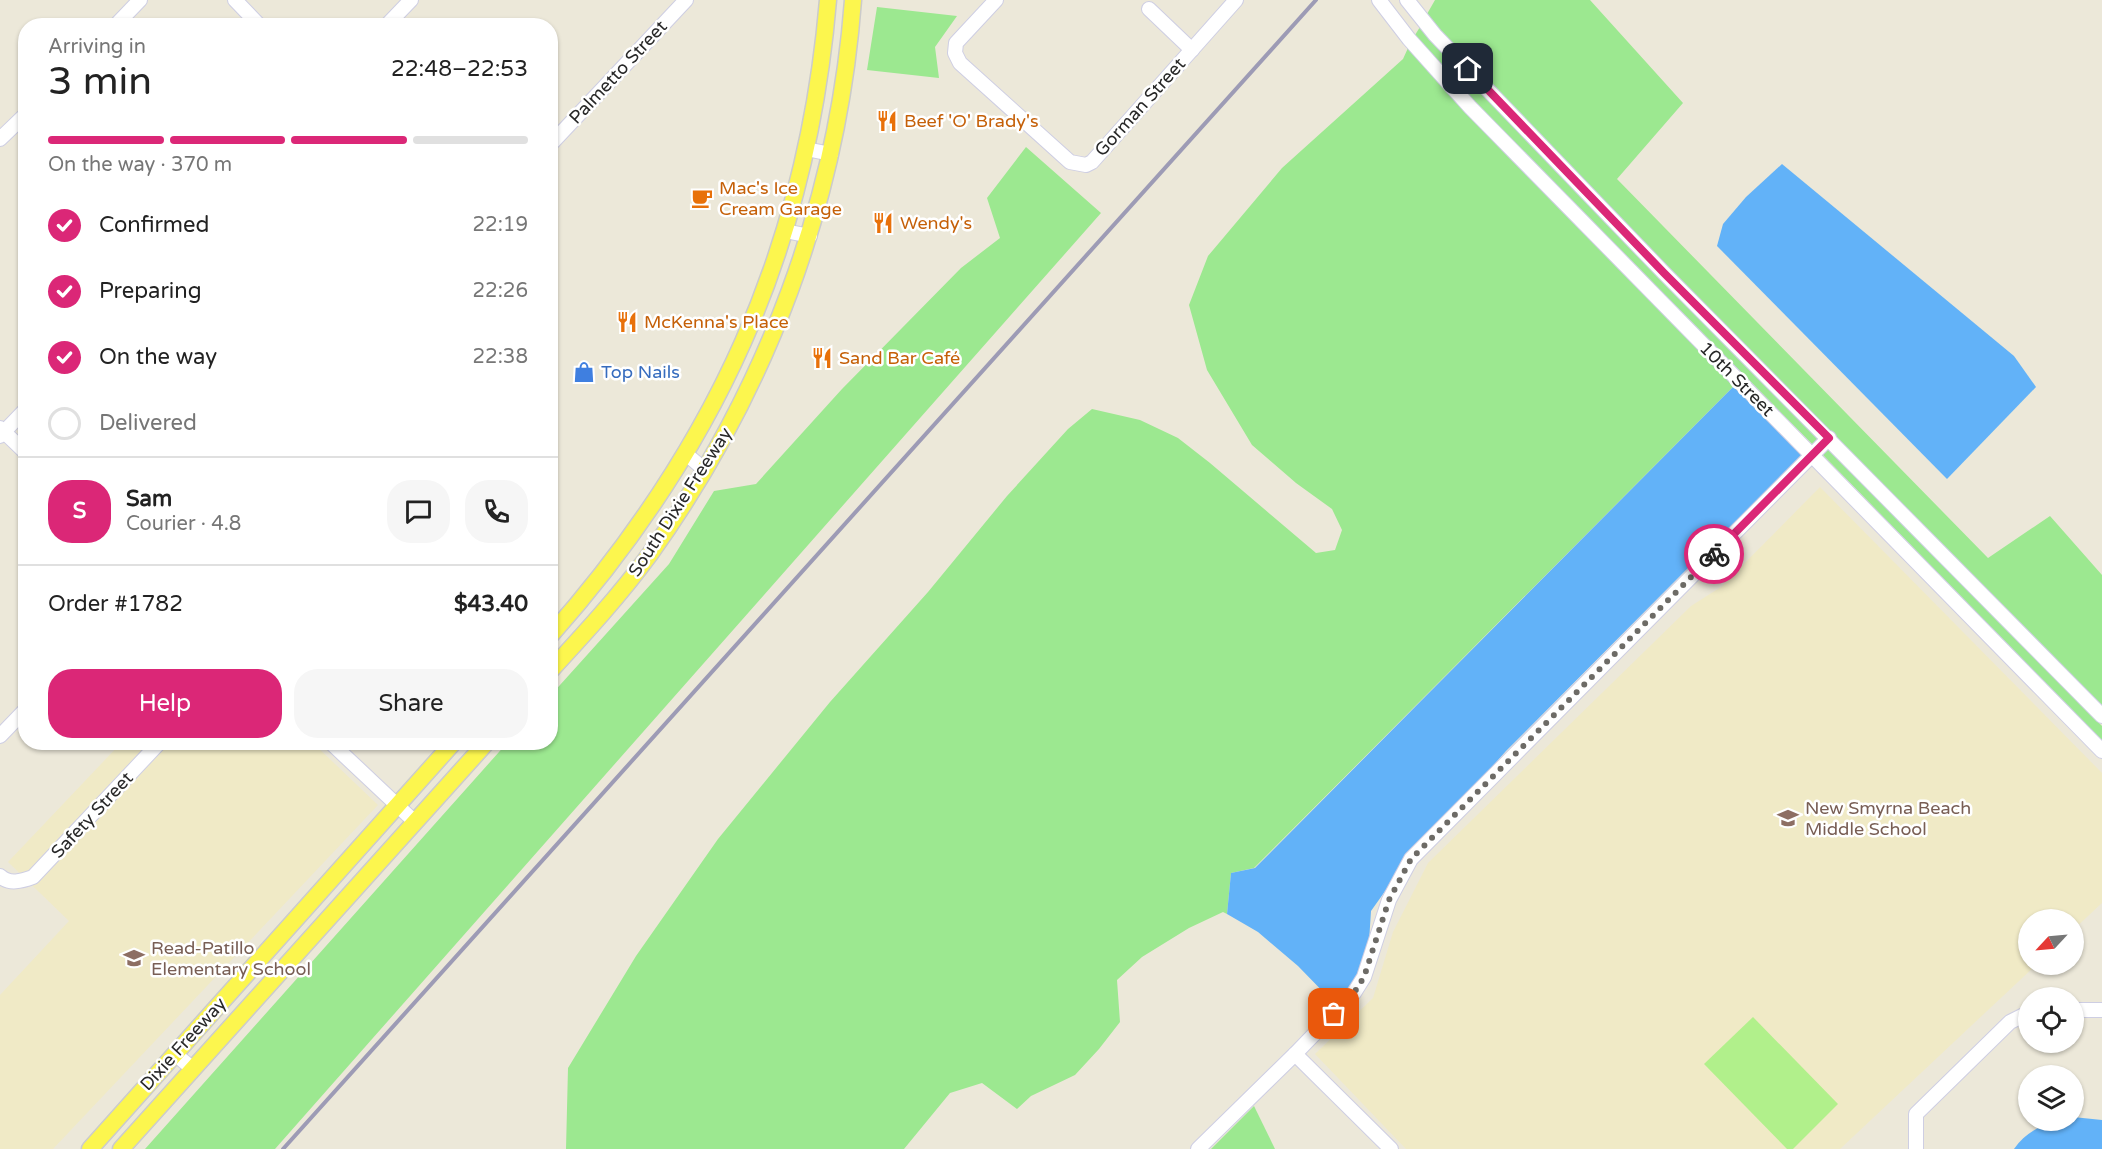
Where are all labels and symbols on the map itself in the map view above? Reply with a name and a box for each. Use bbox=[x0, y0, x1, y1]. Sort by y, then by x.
street label: Palmetto Street bbox=[564, 16, 672, 128]
pin bbox=[1442, 43, 1493, 94]
street label: Gorman Street bbox=[1090, 53, 1190, 161]
restaurant icon: Beef 'O' Brady's bbox=[875, 109, 899, 133]
place label: Beef 'O' Brady's bbox=[904, 110, 1039, 132]
place label: Mac's Ice Cream Garage bbox=[719, 177, 842, 220]
cafe icon: Mac's Ice Cream Garage bbox=[690, 186, 714, 210]
restaurant icon: Wendy's bbox=[871, 211, 895, 235]
place label: Wendy's bbox=[900, 212, 972, 234]
restaurant icon: McKenna's Place bbox=[615, 310, 639, 334]
place label: McKenna's Place bbox=[644, 311, 789, 333]
street label: 10th Street bbox=[1695, 337, 1779, 421]
restaurant icon: Sand Bar Café bbox=[810, 346, 834, 370]
place label: Sand Bar Café bbox=[839, 347, 960, 369]
shop icon: Top Nails bbox=[572, 360, 596, 384]
place label: Top Nails bbox=[601, 361, 680, 383]
street label: South Dixie Freeway bbox=[624, 423, 737, 581]
courier bbox=[1684, 524, 1744, 584]
street label: Safety Street bbox=[46, 767, 138, 863]
place label: New Smyrna Beach Middle School bbox=[1805, 797, 1971, 840]
school or university icon: New Smyrna Beach Middle School bbox=[1776, 806, 1800, 830]
north arrow bbox=[2018, 909, 2084, 975]
place label: Read-Patillo Elementary School bbox=[151, 937, 311, 980]
school or university icon: Read-Patillo Elementary School bbox=[122, 946, 146, 970]
pin bbox=[1308, 988, 1359, 1039]
street label: Dixie Freeway bbox=[135, 993, 231, 1095]

